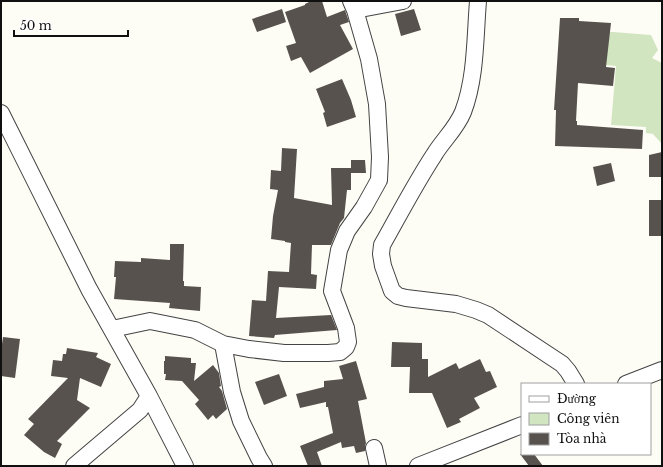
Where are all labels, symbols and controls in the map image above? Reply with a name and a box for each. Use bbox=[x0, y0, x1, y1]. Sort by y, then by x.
scale bar bbox=[14, 12, 128, 38]
text: 50 m bbox=[20, 18, 52, 33]
legend bbox=[521, 383, 651, 455]
text: Đường bbox=[557, 391, 597, 406]
text: Công viên bbox=[557, 411, 619, 426]
text: Tòa nhà bbox=[557, 431, 607, 446]

